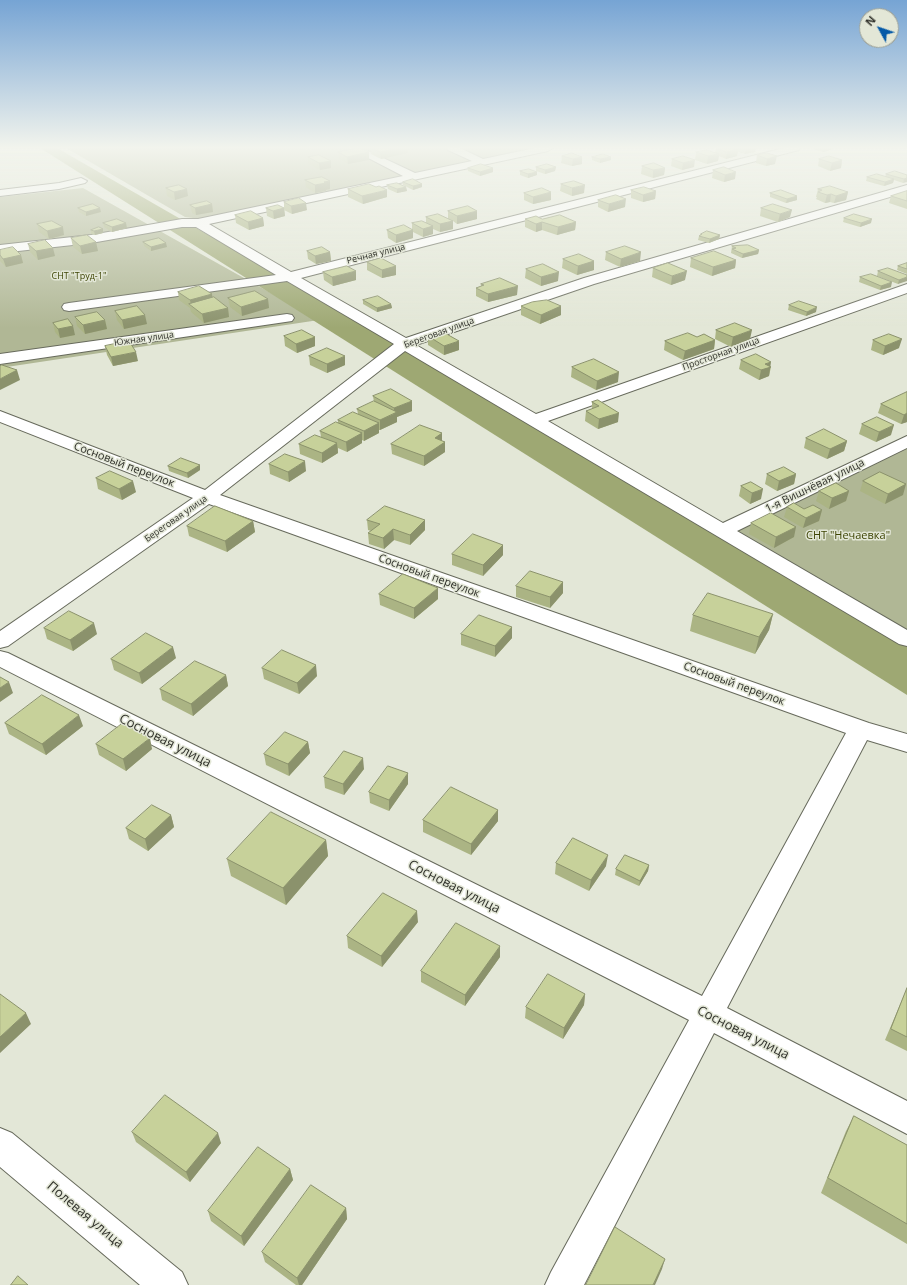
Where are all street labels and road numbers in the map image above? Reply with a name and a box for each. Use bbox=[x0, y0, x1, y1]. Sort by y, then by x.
street label: Речная улица bbox=[346, 242, 406, 266]
street label: Береговая улица bbox=[402, 315, 476, 351]
street label: Южная улица bbox=[114, 329, 174, 349]
street label: Просторная улица bbox=[681, 335, 761, 373]
street label: Сосновый переулок bbox=[72, 440, 176, 490]
street label: 1-я Вишнёвая улица bbox=[763, 456, 867, 516]
street label: Береговая улица bbox=[143, 493, 209, 545]
street label: Сосновый переулок bbox=[376, 551, 482, 601]
street label: Сосновый переулок bbox=[681, 659, 787, 709]
street label: Сосновая улица bbox=[116, 711, 214, 771]
street label: Сосновая улица bbox=[405, 857, 503, 917]
street label: Сосновая улица bbox=[694, 1003, 792, 1063]
street label: Полевая улица bbox=[44, 1179, 126, 1251]

